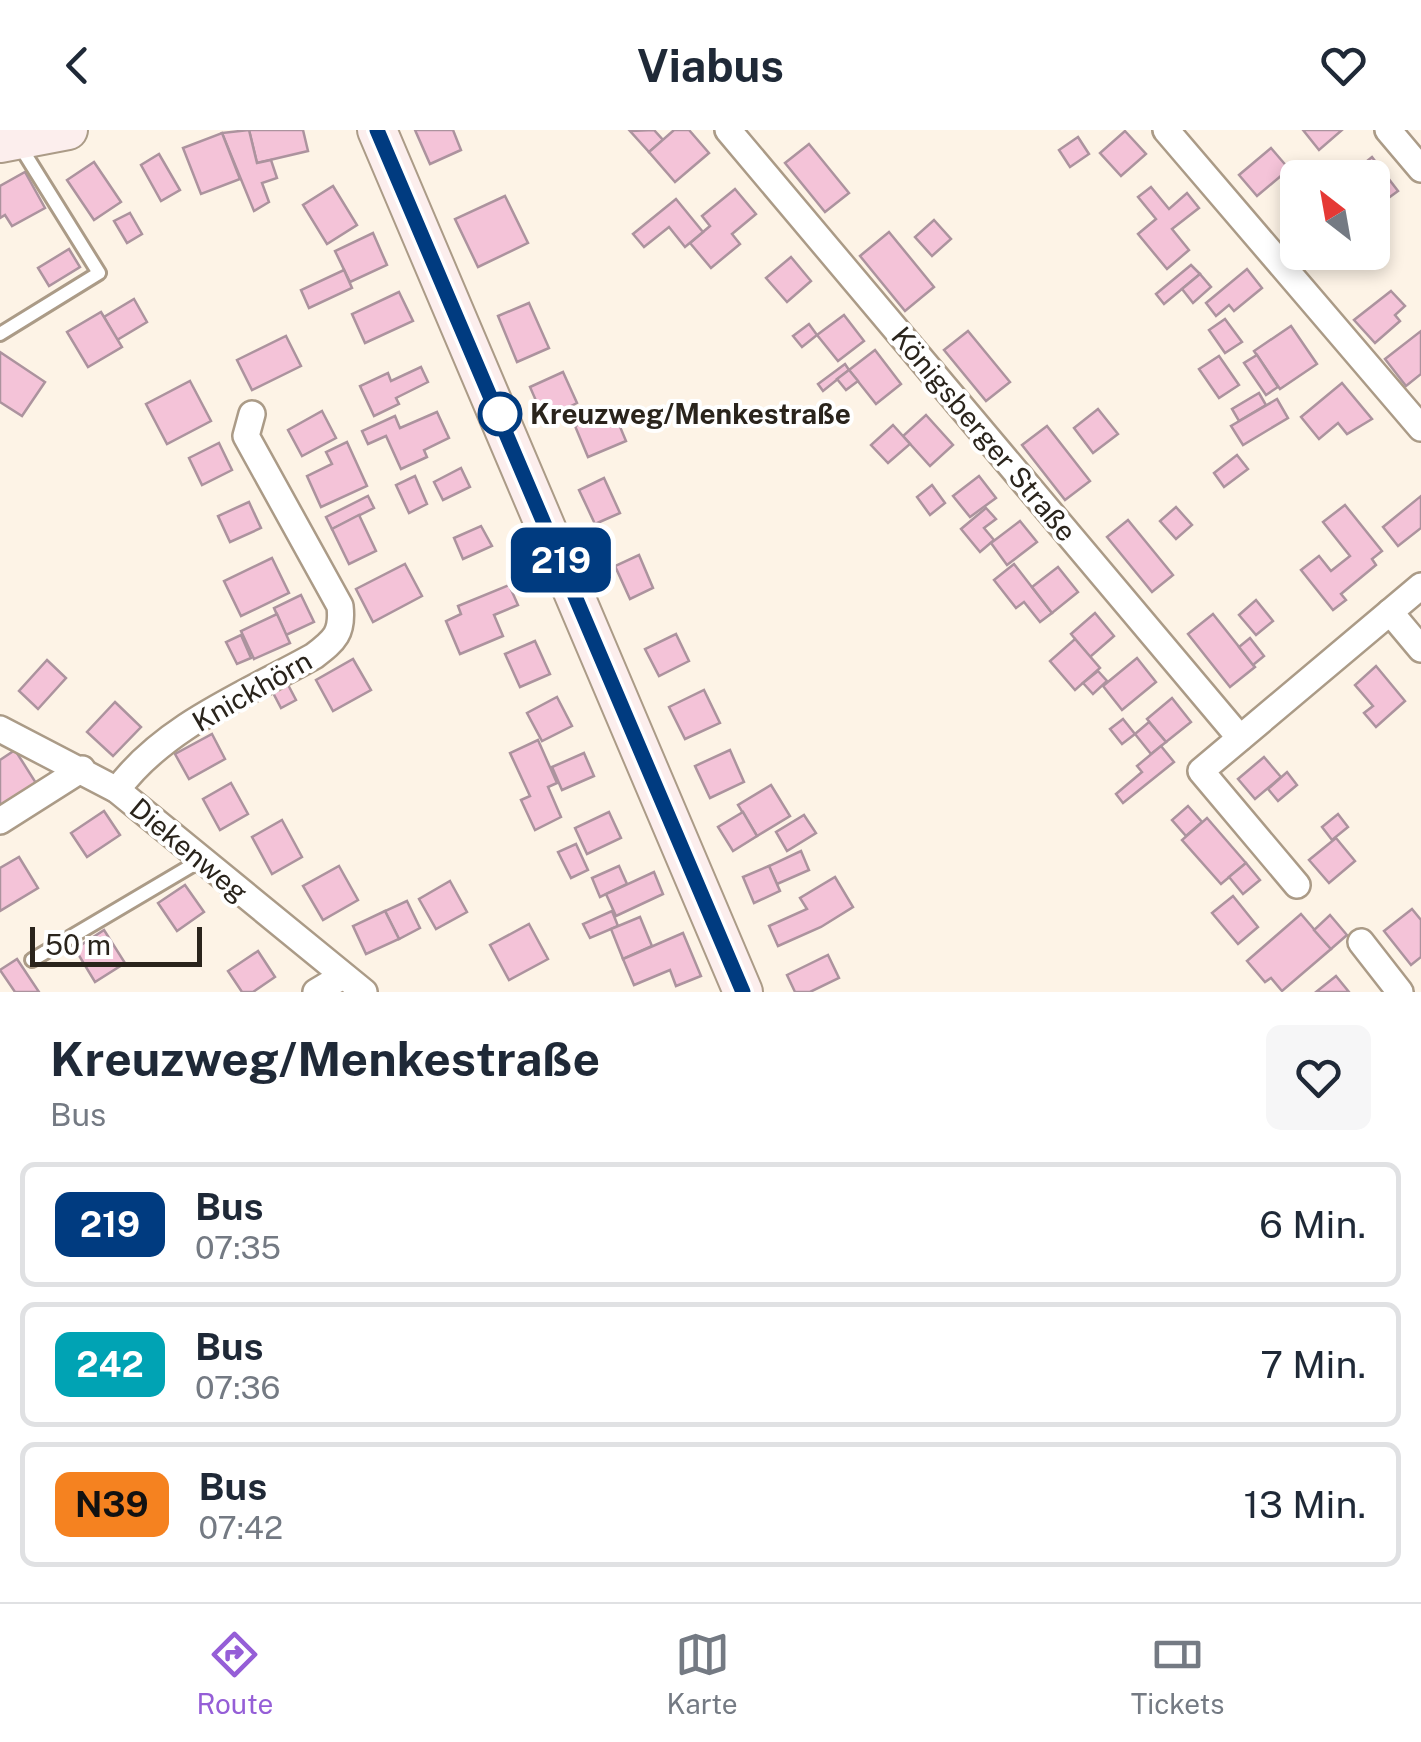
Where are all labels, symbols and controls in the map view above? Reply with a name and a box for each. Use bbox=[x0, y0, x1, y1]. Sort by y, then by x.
icon: back bbox=[50, 38, 105, 93]
icon: heart bbox=[1316, 38, 1371, 93]
text: Viabus bbox=[637, 39, 784, 92]
north arrow bbox=[1280, 160, 1390, 270]
map controls bbox=[1280, 160, 1390, 270]
street label: Königsberger Straße bbox=[885, 320, 1084, 547]
marker: Kreuzweg/Menkestraße bbox=[479, 393, 521, 435]
place label: Kreuzweg/Menkestraße bbox=[530, 397, 851, 430]
line badge: 219 bbox=[504, 528, 618, 592]
text: 219 bbox=[531, 540, 591, 581]
street label: Knickhörn bbox=[186, 643, 317, 738]
street label: Diekenweg bbox=[124, 791, 255, 908]
scale bar bbox=[30, 922, 202, 966]
text: 50 m bbox=[45, 928, 111, 961]
button: heart bbox=[1266, 1025, 1371, 1130]
text: Kreuzweg/Menkestraße bbox=[50, 1030, 600, 1087]
text: Bus bbox=[50, 1096, 106, 1133]
text: Bus bbox=[195, 1184, 264, 1229]
text: 6 Min. bbox=[1259, 1202, 1366, 1247]
text: 219 bbox=[80, 1204, 140, 1245]
text: 07:35 bbox=[195, 1229, 281, 1266]
text: Bus bbox=[195, 1324, 264, 1369]
text: 7 Min. bbox=[1260, 1342, 1366, 1387]
text: 242 bbox=[76, 1344, 144, 1385]
text: 07:36 bbox=[195, 1369, 280, 1406]
text: Bus bbox=[199, 1464, 267, 1509]
text: 13 Min. bbox=[1244, 1482, 1366, 1527]
text: N39 bbox=[75, 1484, 149, 1525]
text: 07:42 bbox=[199, 1509, 283, 1546]
tab: Route bbox=[196, 1627, 273, 1720]
tab: Karte bbox=[666, 1627, 738, 1720]
tab: Tickets bbox=[1131, 1627, 1225, 1720]

